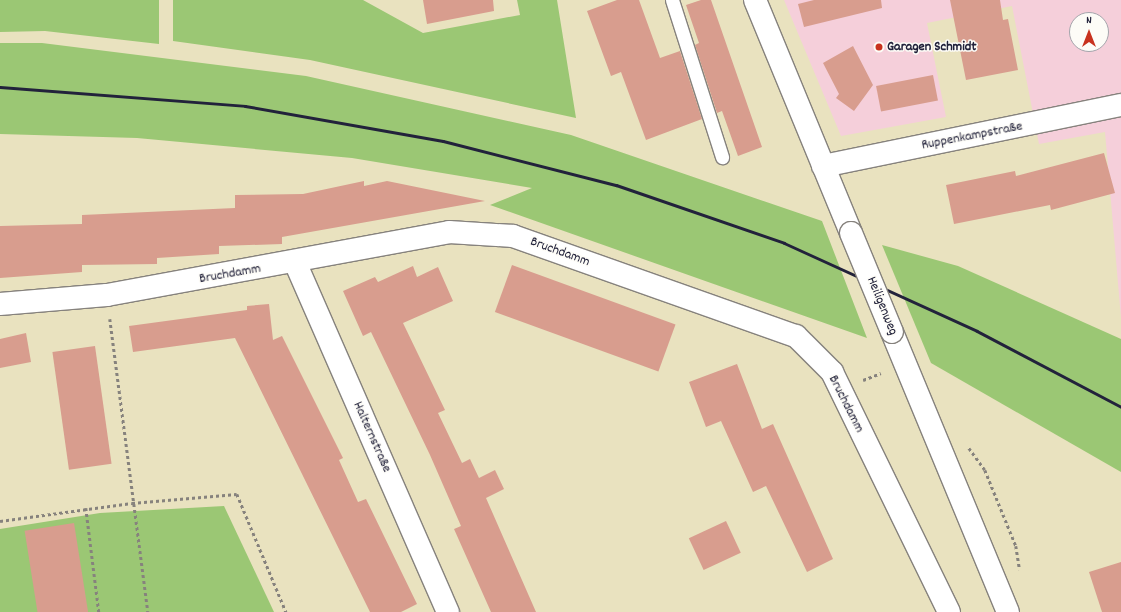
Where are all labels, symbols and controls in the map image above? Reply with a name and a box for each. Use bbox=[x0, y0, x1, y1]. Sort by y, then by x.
north arrow bbox=[1069, 12, 1109, 52]
text: N bbox=[1086, 13, 1092, 29]
place label: Garagen Schmidt bbox=[887, 39, 976, 55]
marker: Garagen Schmidt bbox=[874, 42, 884, 52]
street label: Ruppenkampstraße bbox=[920, 118, 1024, 154]
street label: Bruchdamm bbox=[528, 233, 592, 271]
street label: Bruchdamm bbox=[198, 260, 262, 288]
street label: Heiligenweg bbox=[863, 274, 901, 338]
street label: Bruchdamm bbox=[824, 372, 868, 436]
street label: Halternstraße bbox=[349, 399, 395, 475]

